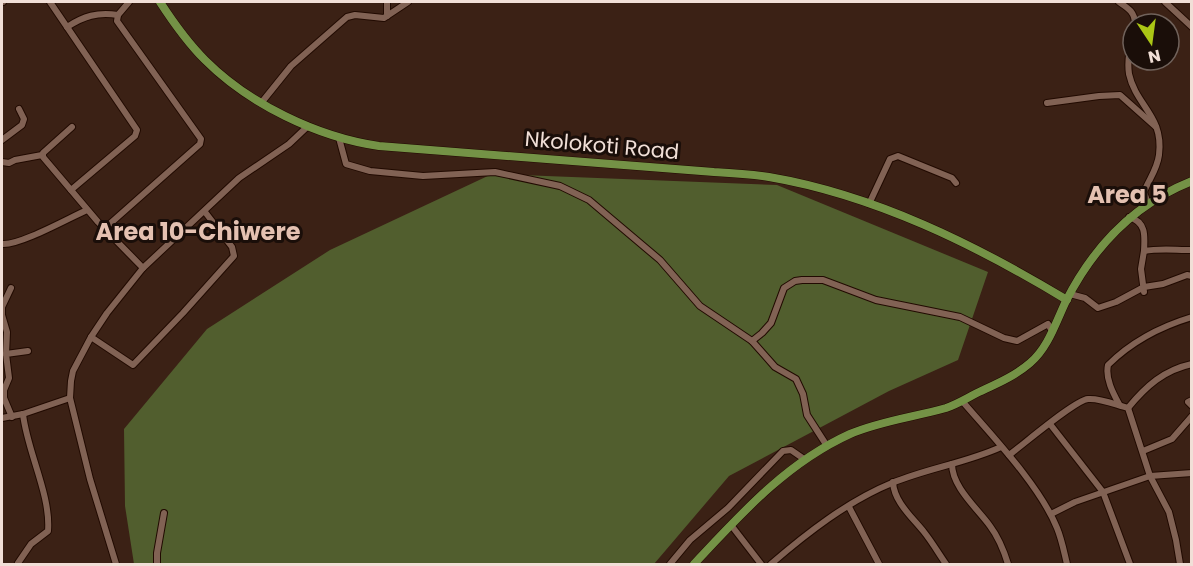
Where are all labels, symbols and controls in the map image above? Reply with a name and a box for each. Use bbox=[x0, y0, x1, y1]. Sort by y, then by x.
north arrow bbox=[1121, 12, 1181, 72]
text: N bbox=[1146, 44, 1163, 69]
street label: Nkolokoti Road bbox=[524, 124, 680, 166]
district label: Area 5 bbox=[1087, 178, 1167, 211]
district label: Area 10-Chiwere bbox=[96, 215, 301, 248]

